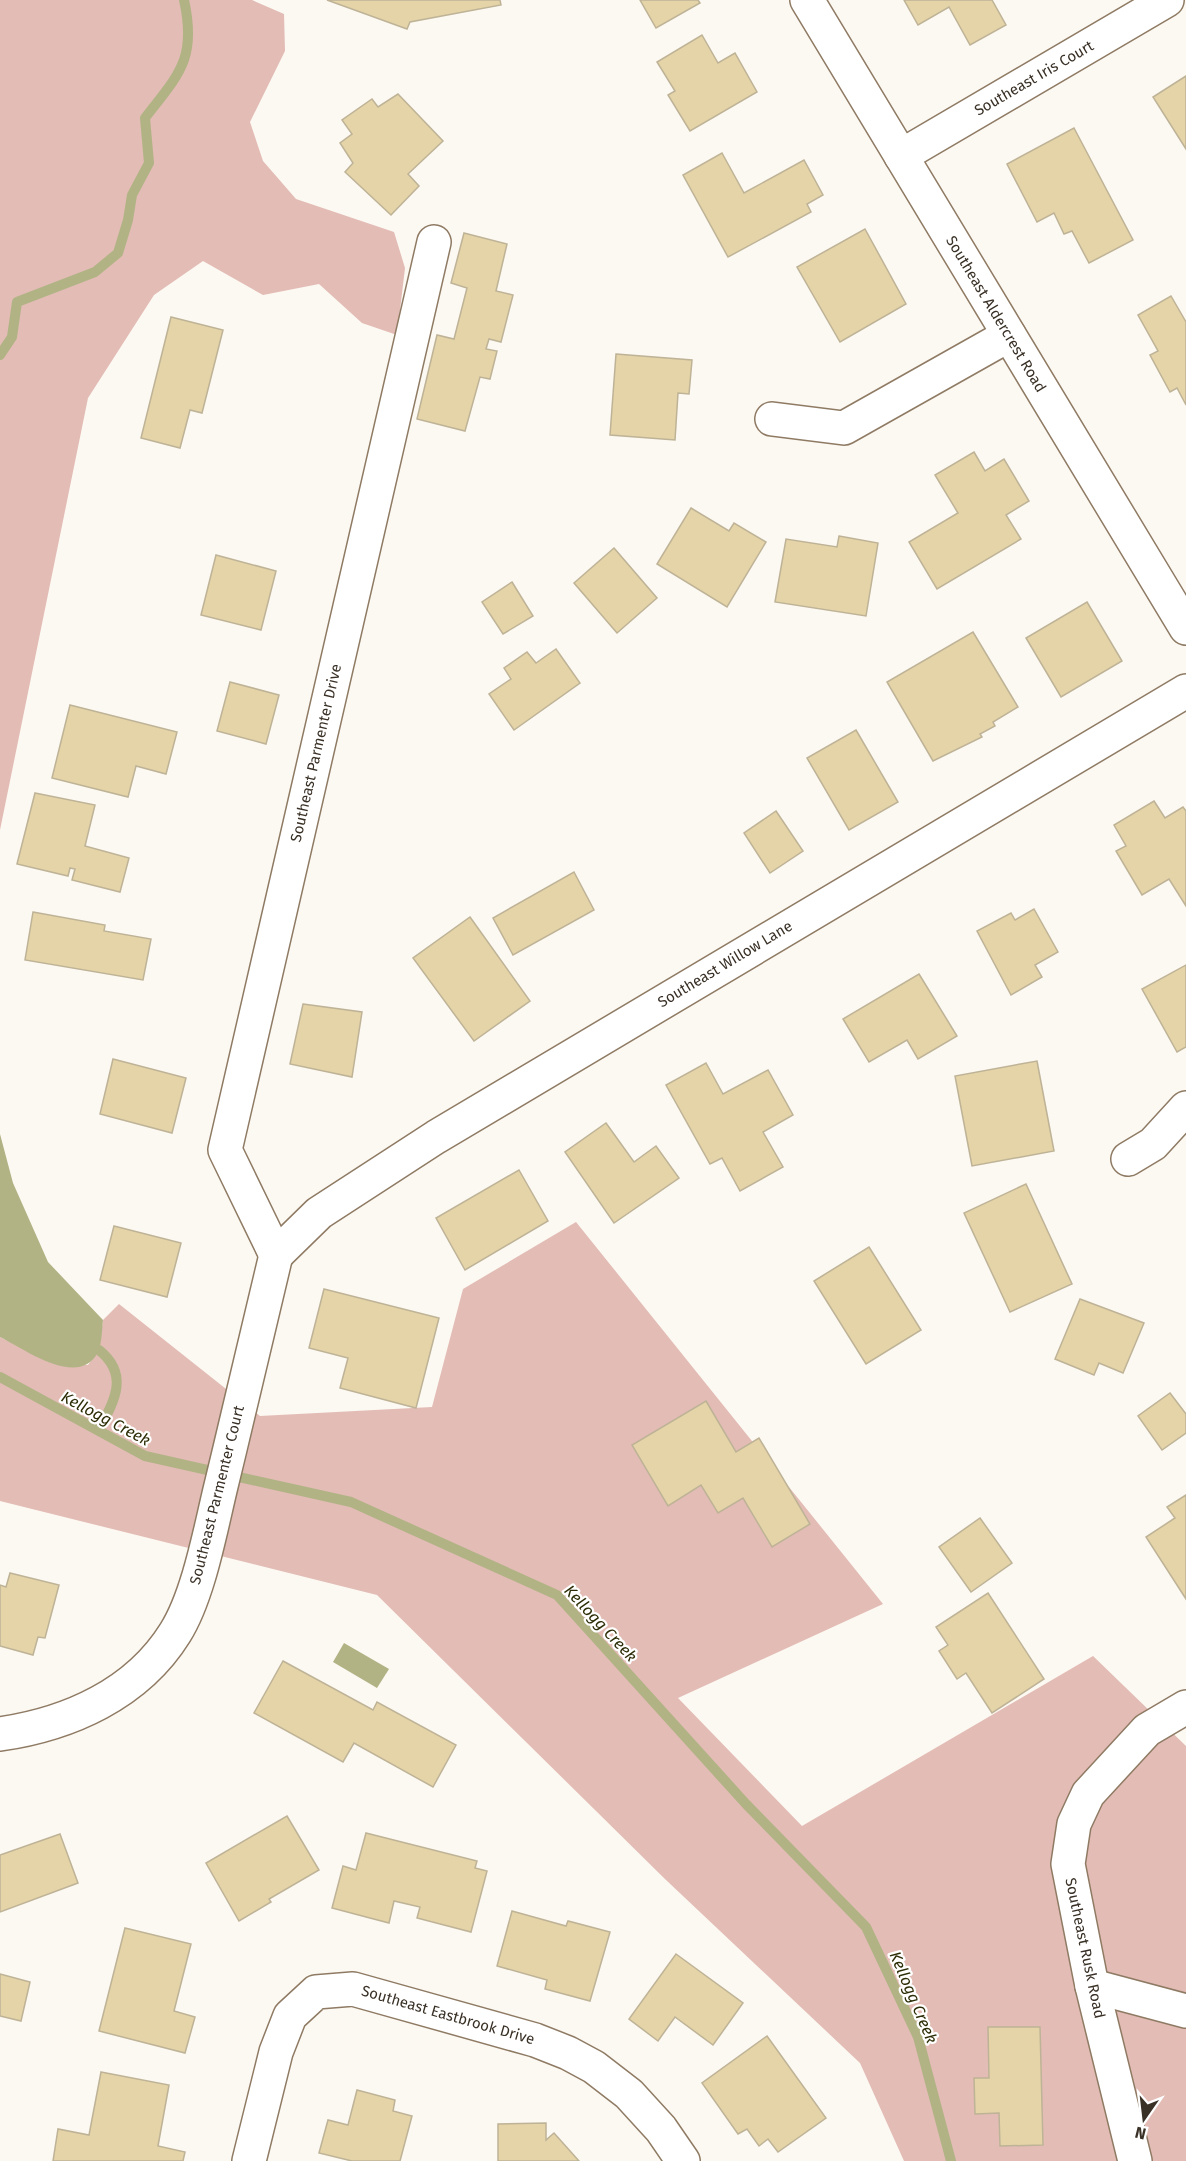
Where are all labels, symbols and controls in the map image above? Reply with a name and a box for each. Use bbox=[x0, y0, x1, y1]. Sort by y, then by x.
street label: Southeast Iris Court bbox=[971, 36, 1097, 119]
street label: Southeast Aldercrest Road bbox=[942, 232, 1050, 396]
street label: Southeast Parmenter Drive bbox=[287, 662, 345, 844]
street label: Southeast Willow Lane bbox=[655, 917, 795, 1011]
water label: Kellogg Creek bbox=[58, 1387, 154, 1450]
street label: Southeast Parmenter Court bbox=[186, 1403, 248, 1586]
water label: Kellogg Creek bbox=[560, 1581, 641, 1666]
street label: Southeast Rusk Road bbox=[1061, 1876, 1109, 2020]
water label: Kellogg Creek bbox=[886, 1948, 942, 2046]
street label: Southeast Eastbrook Drive bbox=[359, 1982, 537, 2048]
north arrow bbox=[1114, 2089, 1174, 2149]
text: N bbox=[1133, 2123, 1148, 2144]

